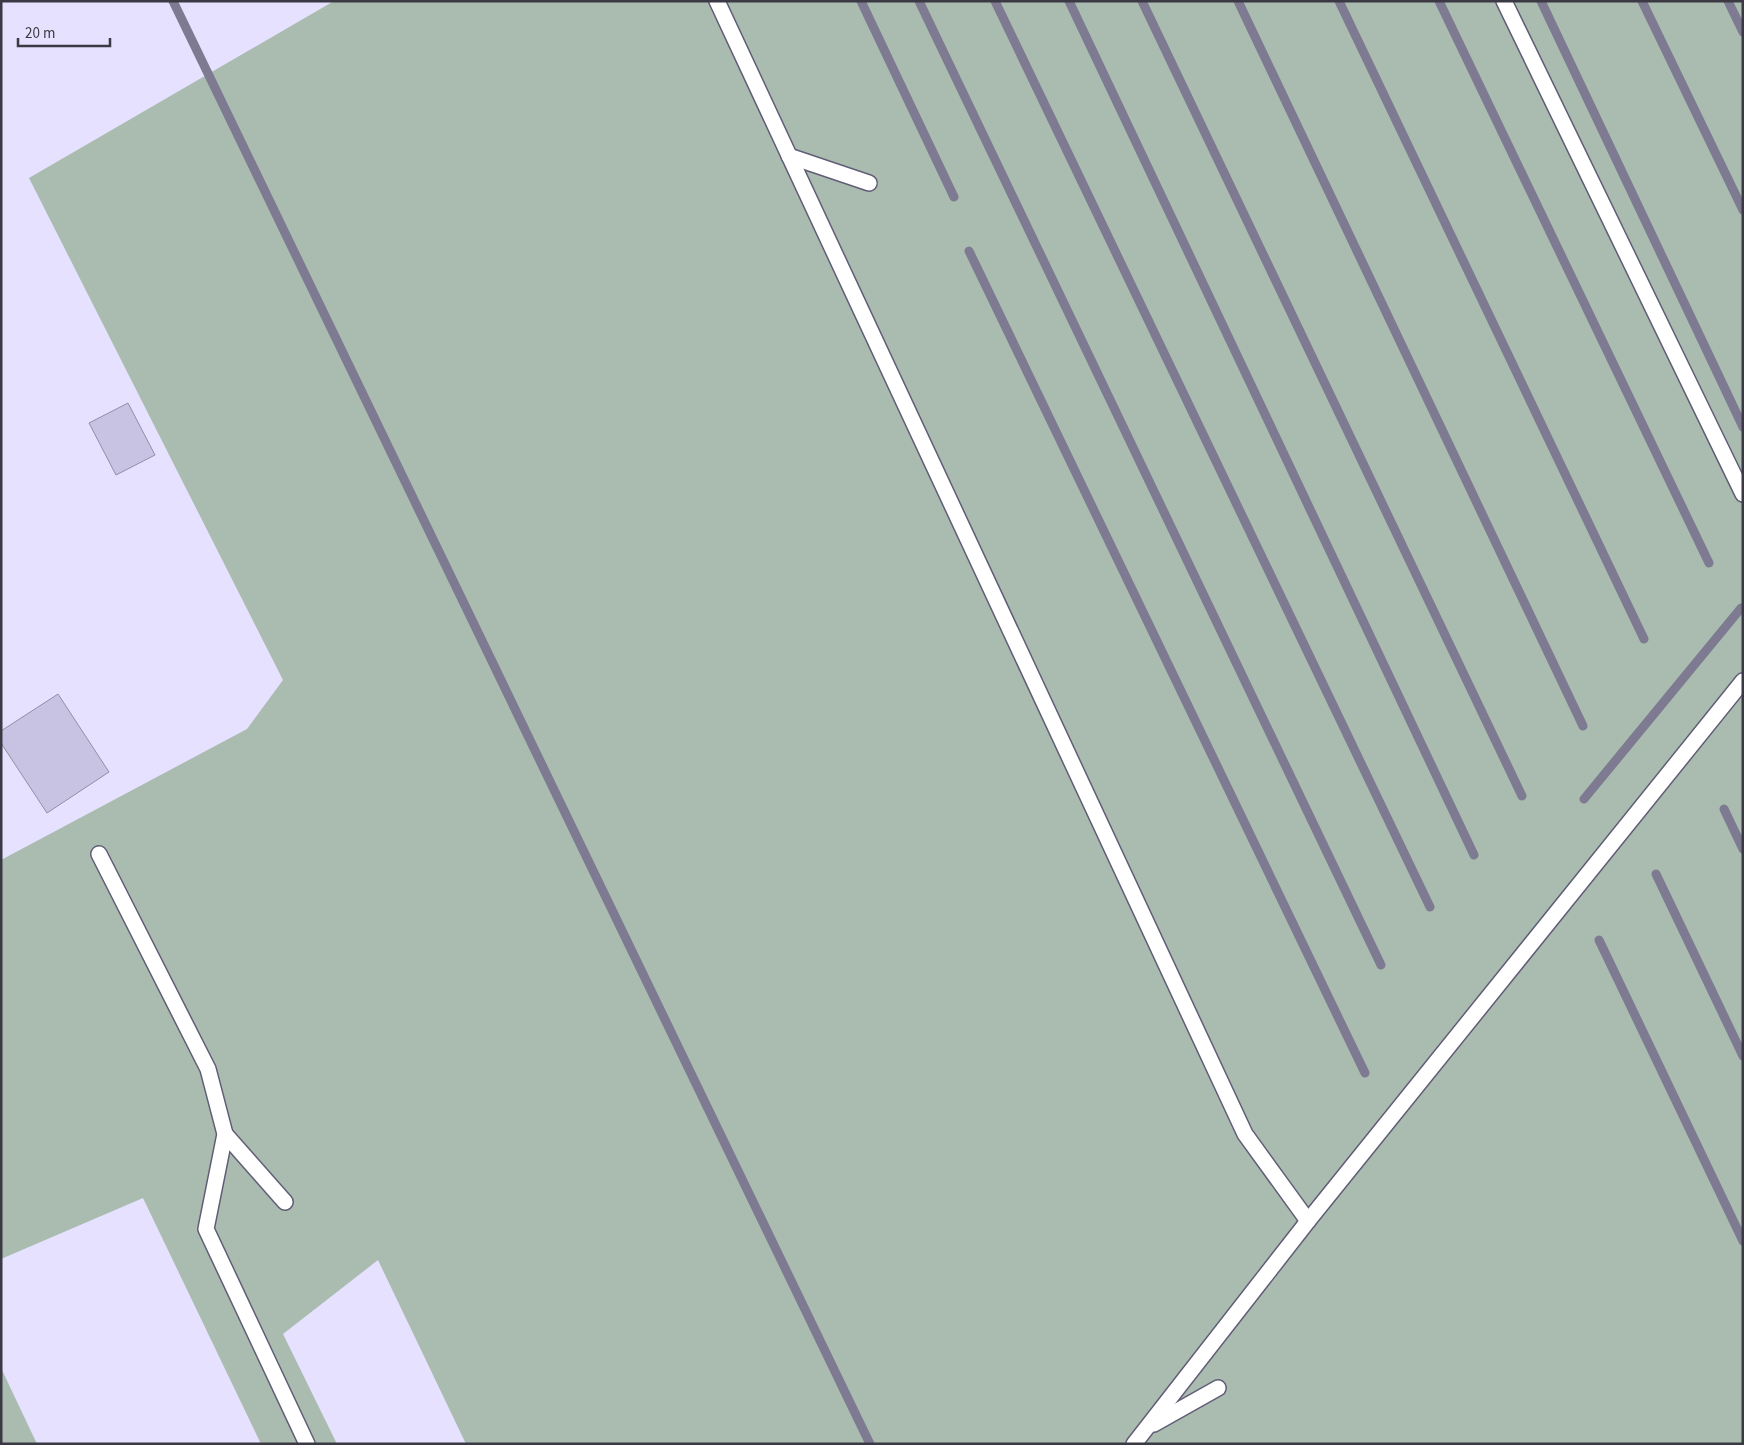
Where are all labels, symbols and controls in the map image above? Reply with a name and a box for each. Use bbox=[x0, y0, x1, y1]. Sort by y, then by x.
scale bar bbox=[18, 15, 110, 47]
text: 20 m bbox=[25, 23, 55, 44]

